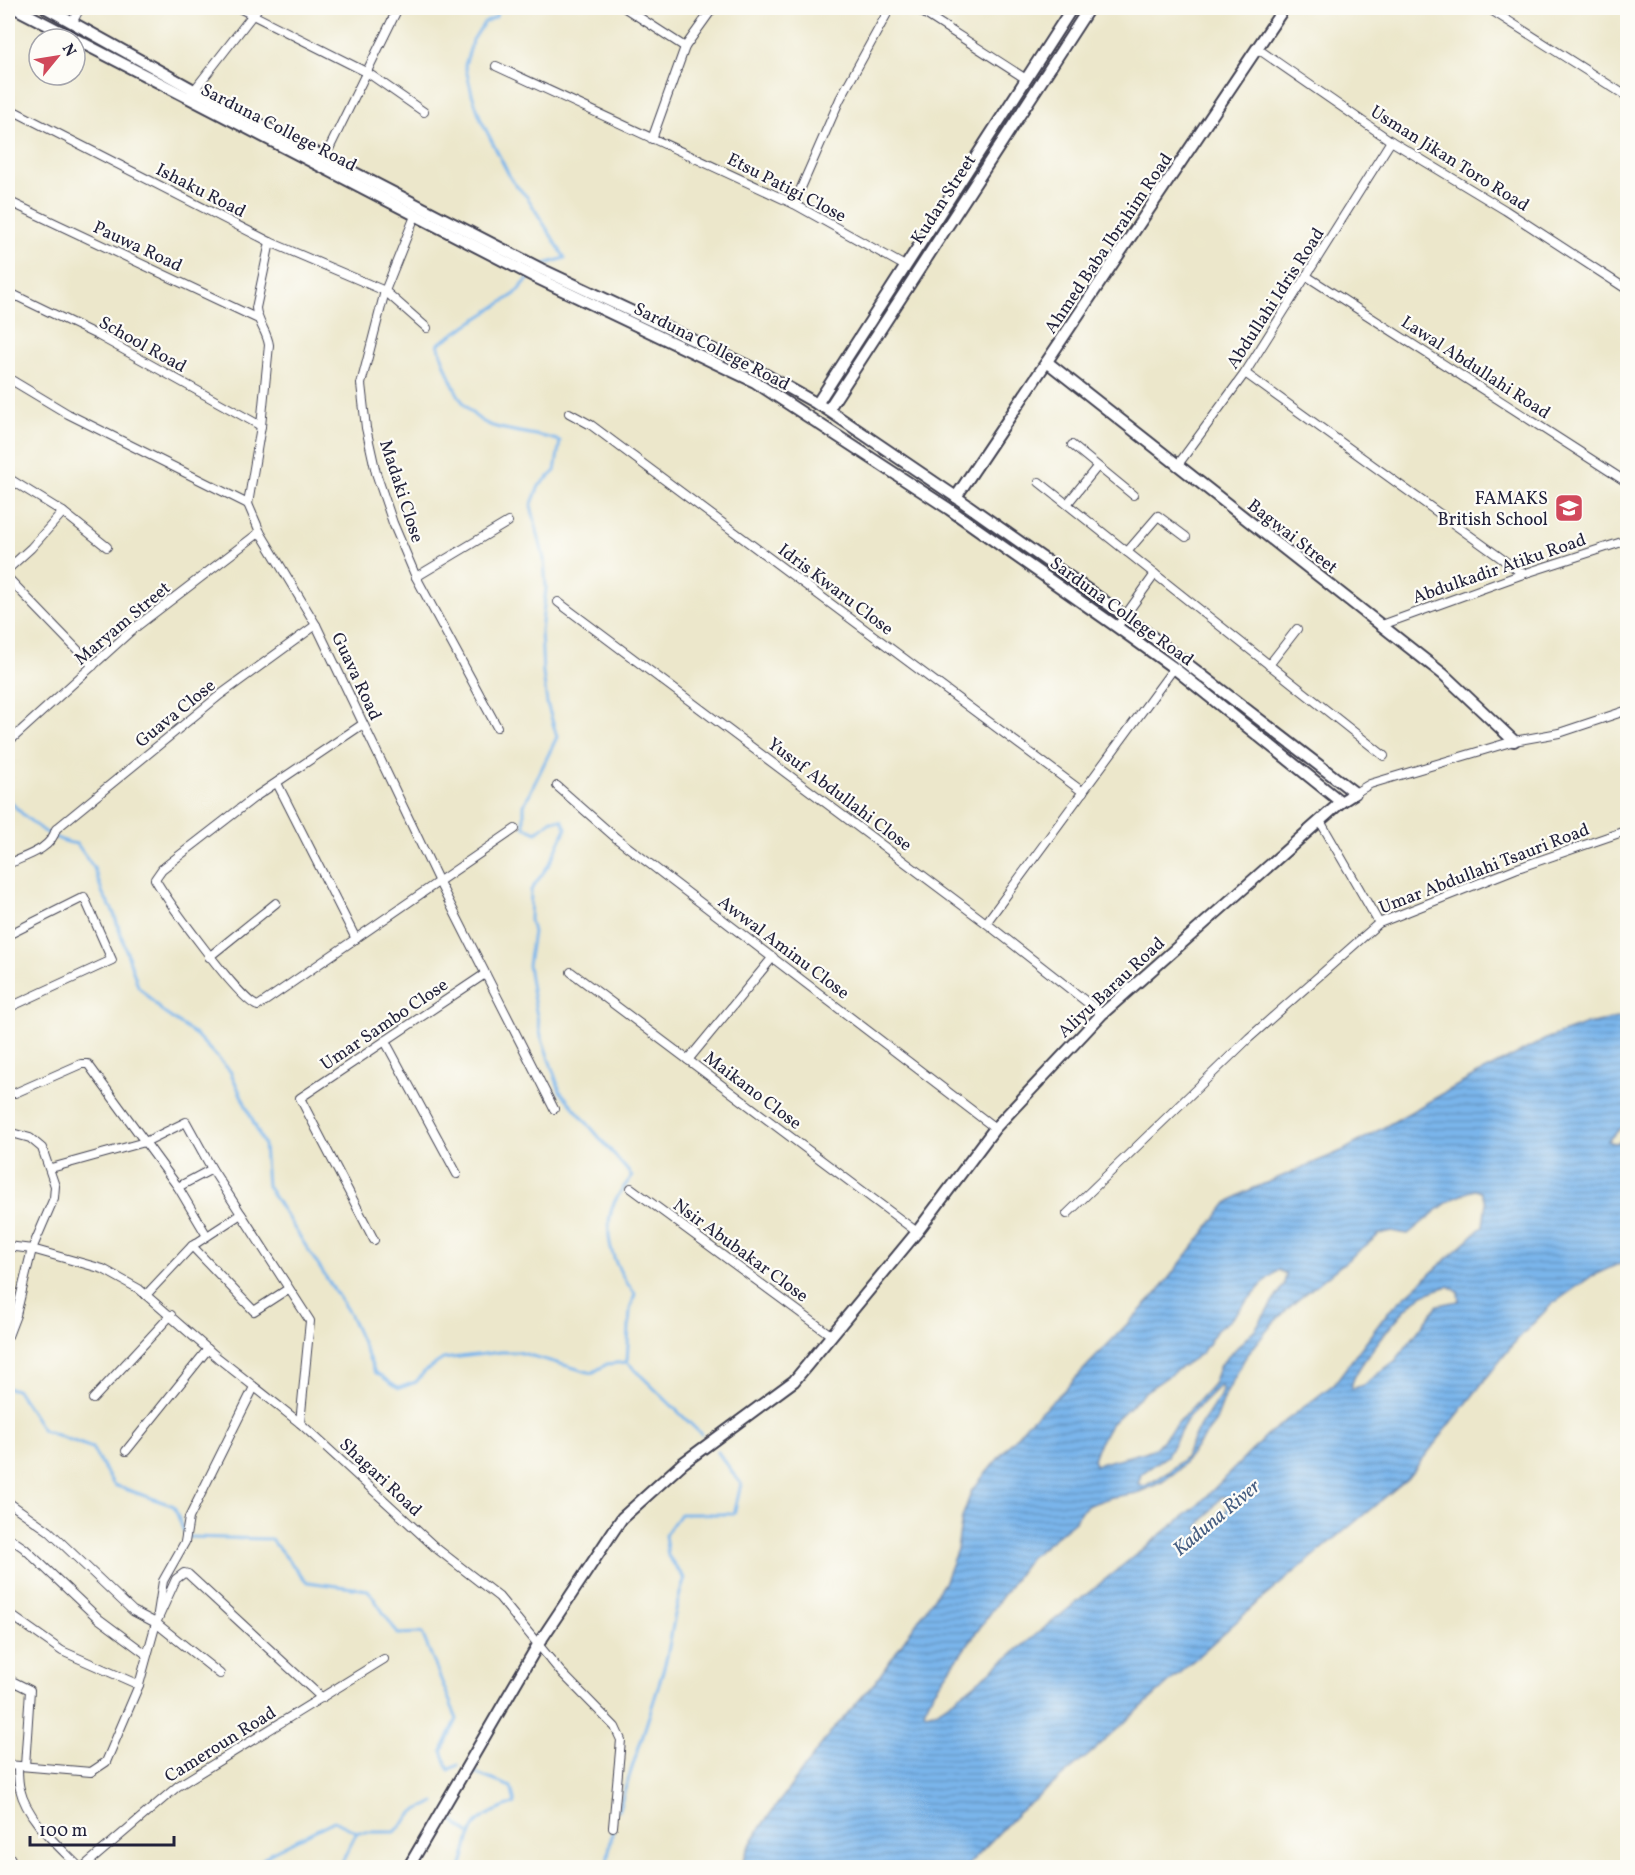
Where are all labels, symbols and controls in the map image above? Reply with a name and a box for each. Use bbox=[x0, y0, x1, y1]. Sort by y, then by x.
north arrow bbox=[27, 27, 87, 87]
text: N bbox=[56, 40, 81, 61]
street label: Sarduna College Road bbox=[196, 78, 361, 179]
street label: Usman Jikan Toro Road bbox=[1365, 100, 1534, 218]
street label: Etsu Patigi Close bbox=[722, 148, 850, 229]
street label: Ahmed Baba Ibrahim Road bbox=[1039, 148, 1179, 339]
street label: Kudan Street bbox=[906, 150, 983, 250]
street label: Ishaku Road bbox=[151, 158, 250, 225]
street label: Pauwa Road bbox=[88, 216, 186, 279]
street label: Abdullahi Idris Road bbox=[1221, 223, 1331, 374]
street label: Sarduna College Road bbox=[629, 297, 794, 398]
street label: School Road bbox=[94, 311, 191, 380]
street label: Lawal Abdullahi Road bbox=[1396, 311, 1555, 426]
street label: Madaki Close bbox=[372, 437, 429, 546]
place label: FAMAKS British School bbox=[1437, 487, 1548, 533]
school or university icon: FAMAKS British School bbox=[1553, 492, 1585, 524]
street label: Bagwai Street bbox=[1242, 494, 1343, 580]
street label: Abdulkadir Atiku Road bbox=[1409, 528, 1590, 611]
street label: Idris Kwaru Close bbox=[772, 538, 898, 642]
street label: Sarduna College Road bbox=[1044, 551, 1198, 673]
street label: Maryam Street bbox=[69, 576, 176, 672]
street label: Guava Road bbox=[324, 629, 387, 725]
street label: Guava Close bbox=[130, 674, 221, 754]
street label: Yusuf Abdullahi Close bbox=[762, 732, 917, 858]
street label: Umar Abdullahi Tsauri Road bbox=[1376, 818, 1593, 921]
street label: Awwal Aminu Close bbox=[712, 890, 854, 1006]
street label: Aliyu Barau Road bbox=[1053, 932, 1171, 1044]
street label: Umar Sambo Close bbox=[316, 973, 454, 1077]
street label: Maikano Close bbox=[698, 1046, 806, 1136]
street label: Nsir Abubakar Close bbox=[667, 1193, 813, 1309]
street label: Shagari Road bbox=[333, 1433, 427, 1523]
water label: Kaduna River bbox=[1167, 1473, 1267, 1564]
street label: Cameroun Road bbox=[160, 1701, 281, 1790]
scale bar bbox=[30, 1809, 174, 1847]
text: 100 m bbox=[39, 1819, 88, 1844]

